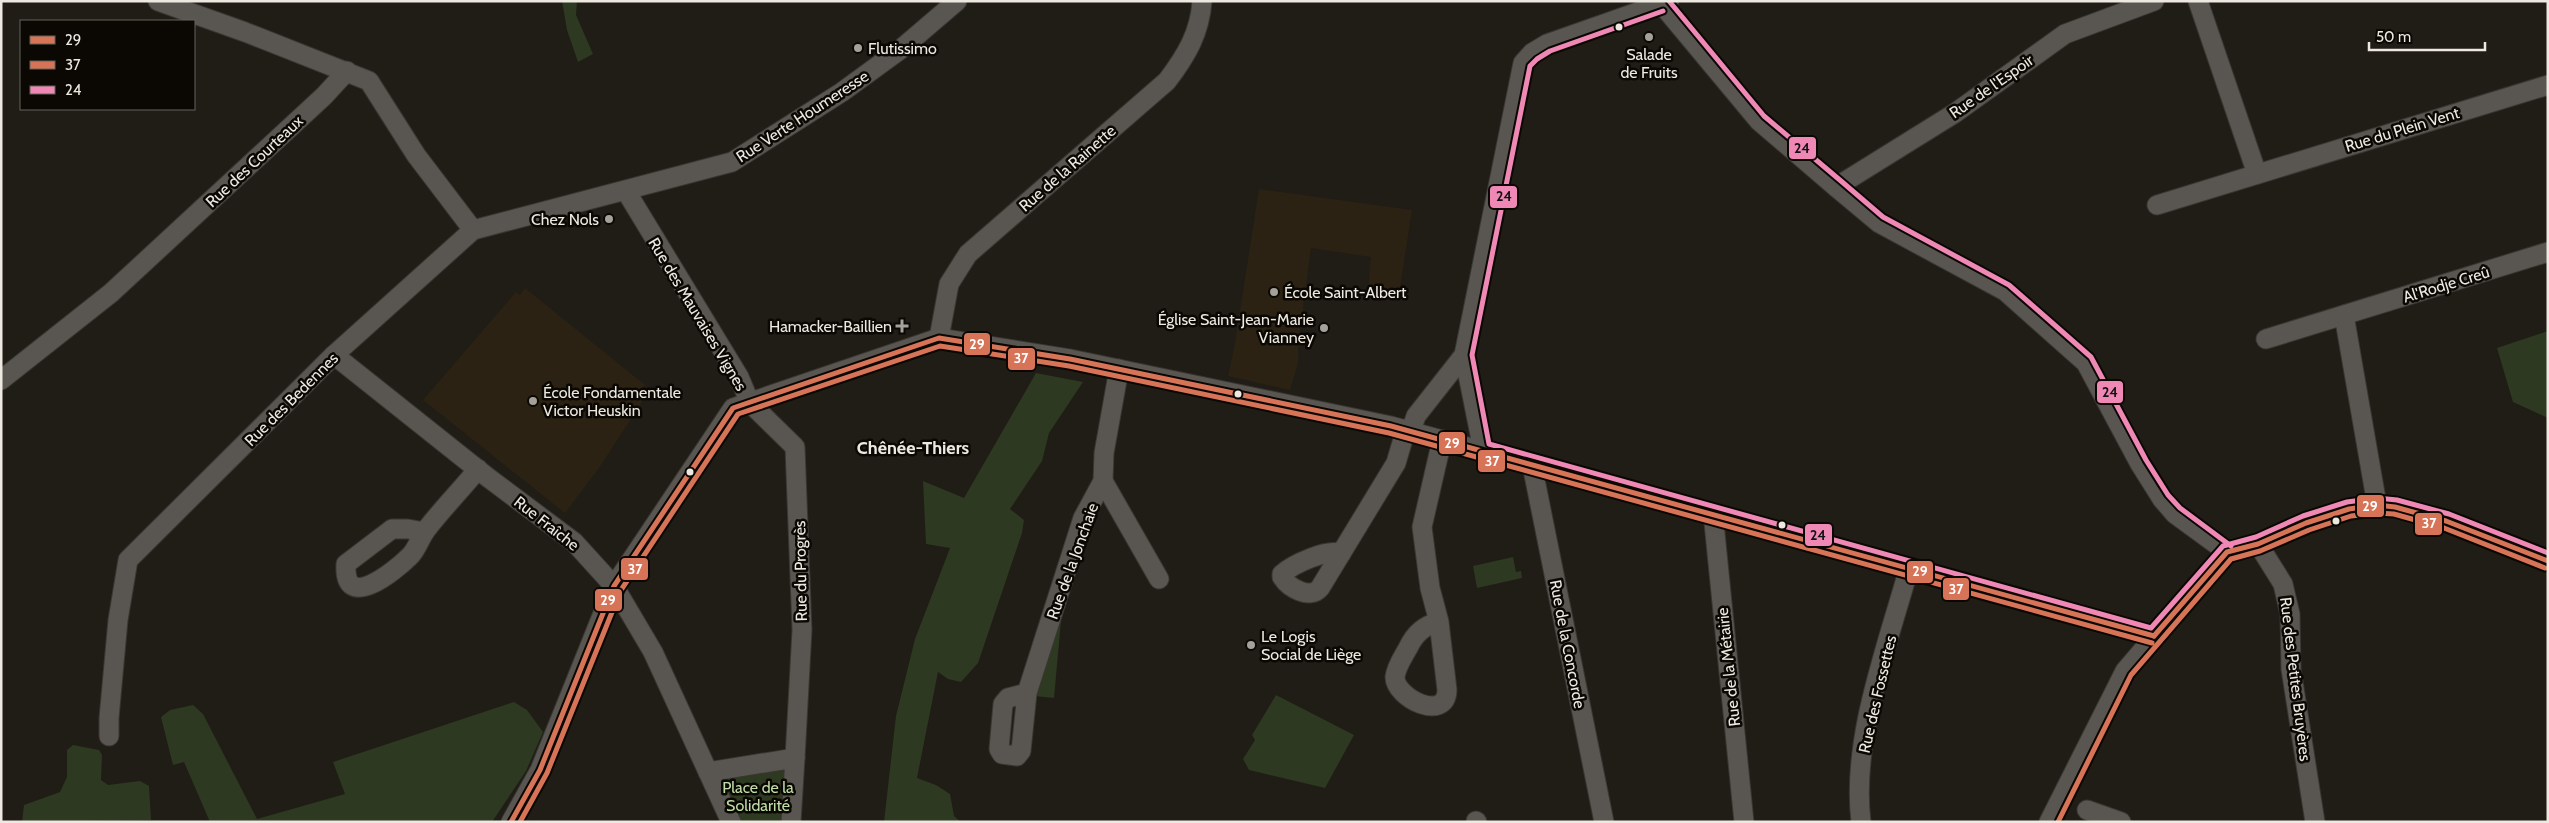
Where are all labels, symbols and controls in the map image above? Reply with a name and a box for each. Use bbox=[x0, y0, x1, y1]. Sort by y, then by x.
legend bbox=[20, 20, 195, 110]
scale bar bbox=[2369, 20, 2485, 52]
unlabelled marker bbox=[1614, 22, 1624, 32]
text: 50 m bbox=[2376, 28, 2411, 46]
text: 29 bbox=[65, 31, 81, 49]
marker: Salade de Fruits bbox=[1643, 31, 1655, 43]
place label: Flutissimo bbox=[868, 39, 937, 58]
marker: Flutissimo bbox=[852, 42, 864, 54]
place label: Salade de Fruits bbox=[1620, 45, 1678, 82]
street label: Rue de l'Espoir bbox=[1946, 50, 2038, 122]
text: 37 bbox=[65, 56, 81, 74]
street label: Rue Verte Houmeresse bbox=[733, 67, 872, 166]
text: 24 bbox=[65, 81, 82, 99]
street label: Rue du Plein Vent bbox=[2343, 103, 2462, 156]
street label: Rue des Courteaux bbox=[202, 111, 307, 211]
street label: Rue de la Rainette bbox=[1015, 121, 1120, 216]
line badge: 24 bbox=[1788, 136, 1817, 160]
text: 24 bbox=[1794, 139, 1810, 157]
line badge: 24 bbox=[1489, 185, 1518, 209]
text: 24 bbox=[1496, 187, 1512, 205]
place label: Chez Nols bbox=[531, 210, 599, 229]
marker: Chez Nols bbox=[603, 213, 615, 225]
street label: Rue des Mauvaises Vignes bbox=[644, 234, 751, 395]
street label: Al'Rodje Creû bbox=[2401, 262, 2492, 307]
place label: École Saint-Albert bbox=[1284, 283, 1407, 302]
marker: École Saint-Albert bbox=[1268, 286, 1280, 298]
place label: Église Saint-Jean-Marie Vianney bbox=[1158, 310, 1314, 347]
place label: Hamacker-Baillien bbox=[769, 317, 892, 336]
marker: Hamacker-Baillien bbox=[896, 320, 908, 332]
marker: Église Saint-Jean-Marie Vianney bbox=[1318, 322, 1330, 334]
line badge: 29 bbox=[963, 332, 991, 356]
text: 29 bbox=[969, 335, 985, 353]
line badge: 37 bbox=[1007, 347, 1036, 371]
street label: Rue des Bedennes bbox=[241, 348, 342, 450]
text: 37 bbox=[1014, 349, 1029, 367]
line badge: 24 bbox=[2096, 380, 2124, 404]
place label: École Fondamentale Victor Heuskin bbox=[543, 383, 681, 420]
text: 24 bbox=[2102, 383, 2118, 401]
unlabelled marker bbox=[1233, 389, 1243, 399]
marker: École Fondamentale Victor Heuskin bbox=[527, 395, 539, 407]
line badge: 29 bbox=[1438, 431, 1466, 455]
text: 29 bbox=[1444, 434, 1460, 452]
district label: Chênée-Thiers bbox=[857, 437, 970, 459]
line badge: 37 bbox=[1477, 449, 1506, 473]
text: 37 bbox=[1485, 452, 1500, 470]
unlabelled marker bbox=[685, 467, 695, 477]
street label: Rue Fraîche bbox=[510, 492, 583, 555]
line badge: 29 bbox=[2356, 494, 2385, 518]
text: 29 bbox=[2362, 497, 2378, 515]
street label: Rue de la Jonchaie bbox=[1043, 501, 1102, 622]
line badge: 37 bbox=[2414, 512, 2443, 536]
text: 37 bbox=[2422, 514, 2437, 532]
unlabelled marker bbox=[2331, 516, 2341, 526]
street label: Rue du Progrès bbox=[790, 520, 811, 622]
unlabelled marker bbox=[1777, 520, 1787, 530]
line badge: 24 bbox=[1804, 523, 1833, 547]
text: 24 bbox=[1810, 526, 1826, 544]
line badge: 37 bbox=[620, 557, 649, 581]
text: 37 bbox=[628, 560, 643, 578]
line badge: 29 bbox=[1906, 560, 1934, 584]
text: 29 bbox=[1912, 562, 1928, 580]
line badge: 37 bbox=[1942, 577, 1970, 601]
street label: Rue de la Concorde bbox=[1546, 578, 1589, 710]
text: 37 bbox=[1949, 580, 1964, 598]
line badge: 29 bbox=[594, 588, 623, 612]
text: 29 bbox=[600, 591, 616, 609]
street label: Rue des Petites Bruyères bbox=[2276, 596, 2315, 763]
street label: Rue de la Métairie bbox=[1713, 607, 1744, 727]
place label: Le Logis Social de Liège bbox=[1261, 627, 1361, 664]
street label: Rue des Fossettes bbox=[1855, 633, 1900, 755]
marker: Le Logis Social de Liège bbox=[1245, 639, 1257, 651]
park label: Place de la Solidarité bbox=[722, 778, 794, 815]

